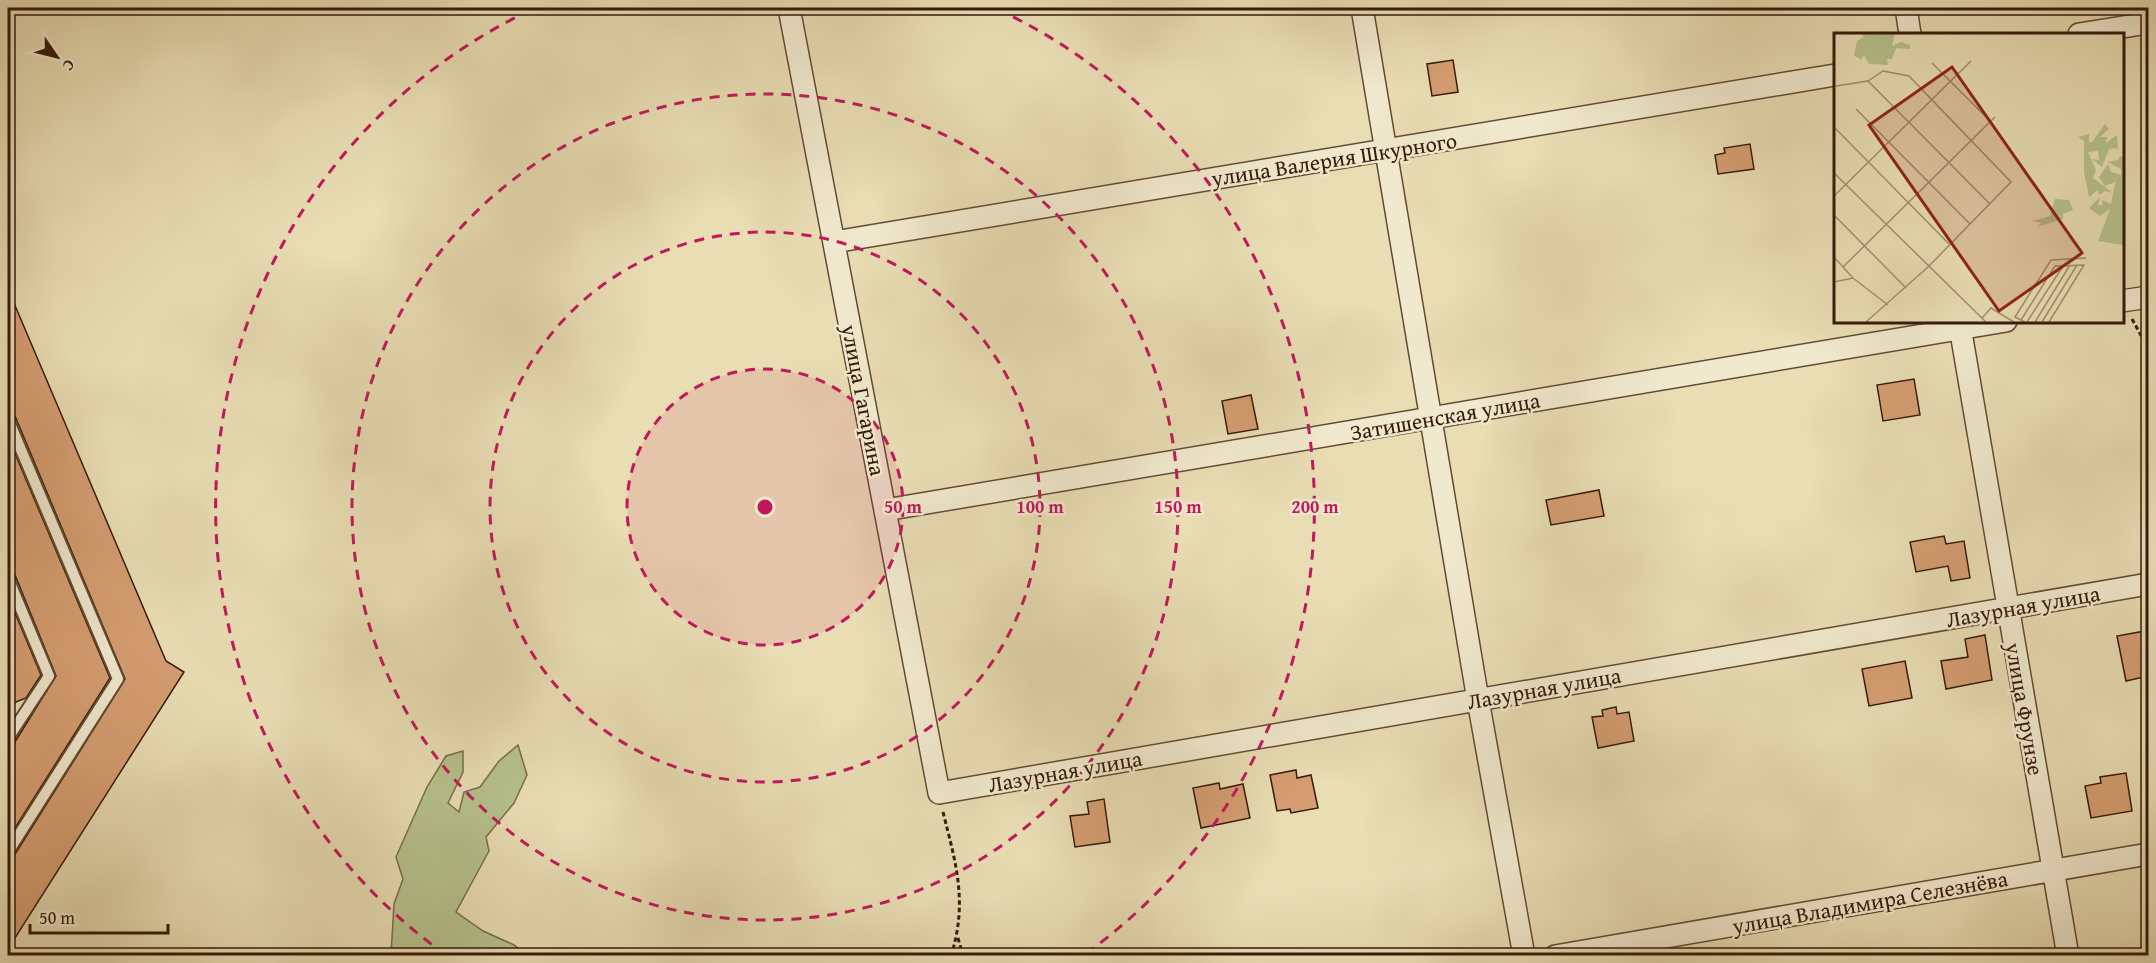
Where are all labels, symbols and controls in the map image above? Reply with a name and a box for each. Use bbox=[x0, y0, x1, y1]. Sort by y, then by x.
north arrow bbox=[27, 27, 87, 87]
inset map bbox=[1834, 33, 2123, 322]
text: С bbox=[57, 55, 82, 76]
street label: улица Валерия Шкурного bbox=[1208, 124, 1459, 194]
street label: улица Гагарина bbox=[833, 321, 894, 479]
street label: Затишенская улица bbox=[1347, 383, 1543, 448]
text: 50 m bbox=[884, 493, 923, 520]
text: 100 m bbox=[1016, 493, 1064, 520]
text: 150 m bbox=[1154, 493, 1202, 520]
text: 200 m bbox=[1291, 493, 1339, 520]
centre of rings bbox=[755, 497, 775, 517]
street label: Лазурная улица bbox=[1944, 577, 2103, 635]
street label: улица Фрунзе bbox=[1997, 639, 2052, 778]
street label: Лазурная улица bbox=[1465, 659, 1624, 717]
street label: Лазурная улица bbox=[986, 742, 1145, 800]
street label: улица Владимира Селезнёва bbox=[1729, 862, 2011, 942]
scale bar bbox=[30, 897, 168, 935]
text: 50 m bbox=[39, 904, 75, 931]

